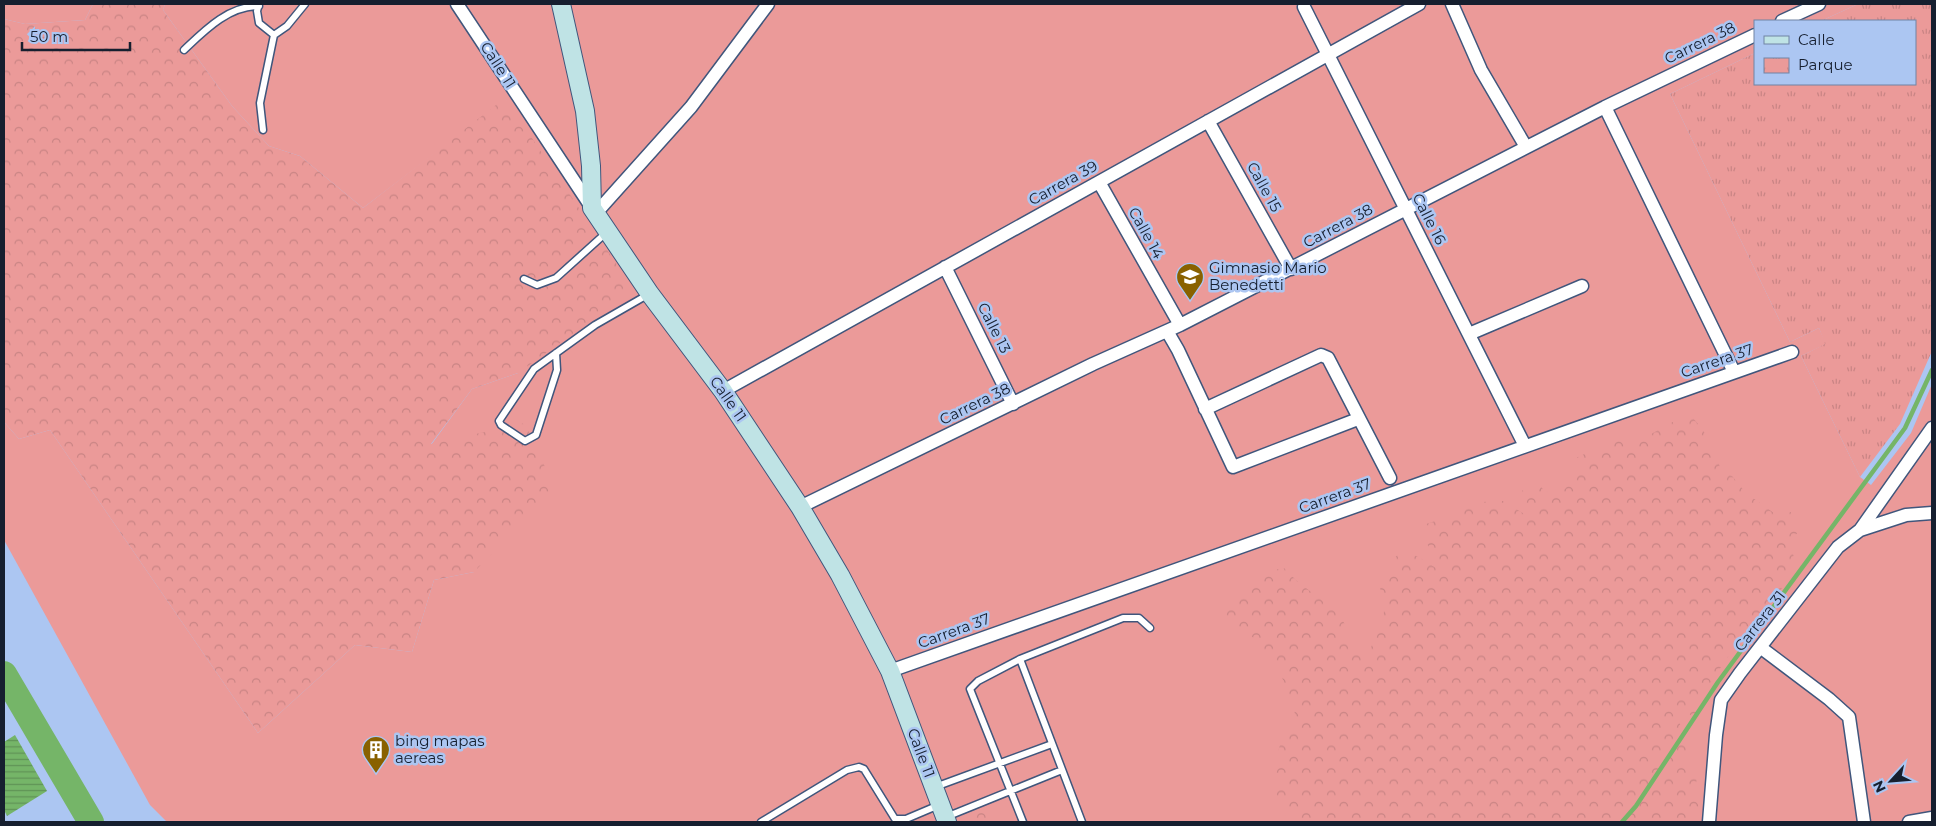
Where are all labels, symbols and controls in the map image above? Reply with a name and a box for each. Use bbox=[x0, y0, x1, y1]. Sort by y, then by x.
street label: Carrera 38 bbox=[1661, 17, 1738, 68]
scale bar bbox=[22, 20, 130, 52]
legend bbox=[1754, 20, 1916, 85]
text: 50 m bbox=[30, 27, 68, 46]
text: Calle bbox=[1798, 30, 1835, 49]
street label: Calle 11 bbox=[476, 38, 520, 91]
text: Parque bbox=[1798, 55, 1853, 74]
street label: Carrera 39 bbox=[1025, 156, 1101, 209]
street label: Calle 15 bbox=[1243, 158, 1286, 215]
street label: Calle 16 bbox=[1408, 190, 1450, 248]
street label: Carrera 38 bbox=[1300, 199, 1376, 252]
street label: Calle 14 bbox=[1125, 204, 1168, 262]
place label: Gimnasio Mario Benedetti bbox=[1209, 258, 1327, 294]
school or university icon: Gimnasio Mario Benedetti bbox=[1175, 262, 1205, 301]
street label: Calle 13 bbox=[974, 299, 1015, 356]
street label: Carrera 37 bbox=[1678, 339, 1756, 382]
street label: Calle 11 bbox=[706, 372, 751, 425]
street label: Carrera 38 bbox=[936, 378, 1013, 429]
street label: Carrera 37 bbox=[1296, 474, 1374, 517]
street label: Carrera 31 bbox=[1730, 586, 1789, 655]
street label: Carrera 37 bbox=[915, 609, 993, 652]
street label: Calle 11 bbox=[903, 725, 940, 780]
place label: bing mapas aereas bbox=[395, 731, 485, 767]
building icon: bing mapas aereas bbox=[361, 735, 391, 774]
north arrow bbox=[1866, 756, 1916, 806]
text: N bbox=[1869, 778, 1890, 796]

